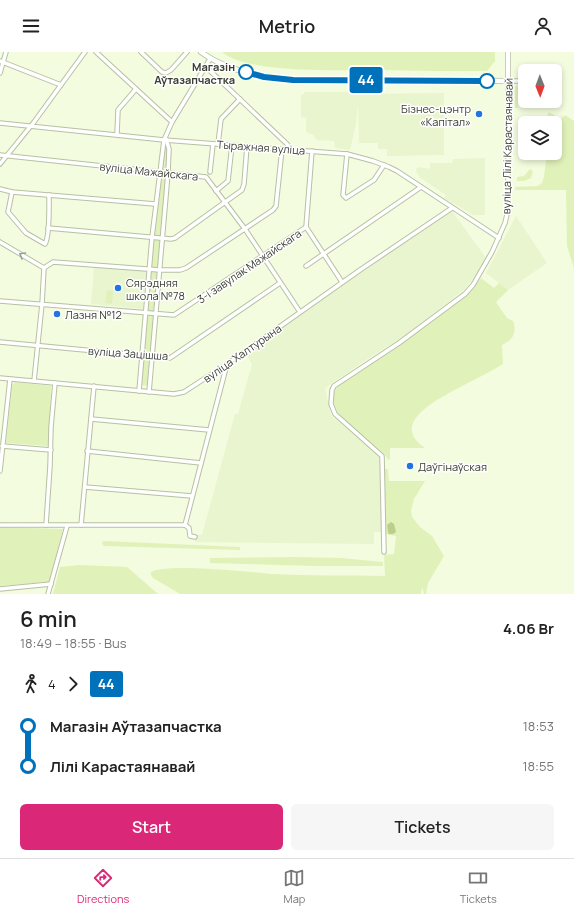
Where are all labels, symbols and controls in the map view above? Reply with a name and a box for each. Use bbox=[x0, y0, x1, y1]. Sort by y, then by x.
text: Metrio bbox=[259, 14, 315, 38]
icon: menu bbox=[20, 15, 42, 37]
icon: person bbox=[532, 15, 554, 37]
place label: Магазін Аўтазапчастка bbox=[154, 59, 235, 87]
marker: Магазін Аўтазапчастка bbox=[238, 64, 254, 80]
north arrow bbox=[518, 64, 562, 108]
map controls bbox=[518, 64, 562, 160]
line badge: 44 bbox=[348, 67, 384, 93]
text: 44 bbox=[358, 70, 374, 89]
unlabelled marker bbox=[479, 73, 495, 89]
street label: вуліца Лілі Карастаянавай bbox=[498, 78, 516, 214]
place label: Бізнес-цэнтр «Капітал» bbox=[401, 101, 471, 129]
marker: Бізнес-цэнтр «Капітал» bbox=[474, 109, 484, 119]
button: layers bbox=[518, 116, 562, 160]
street label: Тыражная вуліца bbox=[216, 136, 306, 158]
street label: вуліца Мажайскага bbox=[99, 158, 199, 184]
street label: 3-і завулак Мажайскага bbox=[194, 226, 304, 306]
one-way arrow bbox=[19, 252, 26, 259]
place label: Сярэдняя школа №78 bbox=[126, 275, 185, 303]
marker: Сярэдняя школа №78 bbox=[113, 283, 123, 293]
place label: Лазня №12 bbox=[65, 307, 122, 322]
marker: Лазня №12 bbox=[52, 309, 62, 319]
street label: вуліца Халтурына bbox=[200, 320, 284, 386]
street label: вуліца Зацішша bbox=[87, 343, 169, 363]
place label: Даўгінаўская bbox=[418, 459, 487, 474]
marker: Даўгінаўская bbox=[405, 461, 415, 471]
text: 6 min bbox=[20, 604, 77, 634]
text: 4.06 Br bbox=[503, 618, 554, 639]
text: 18:49 – 18:55 · Bus bbox=[20, 634, 127, 652]
icon: walk bbox=[20, 673, 42, 695]
icon: forward bbox=[62, 673, 84, 695]
text: 44 bbox=[98, 674, 115, 693]
text: 4 bbox=[48, 675, 56, 693]
text: Магазін Аўтазапчастка bbox=[50, 716, 222, 737]
text: 18:53 bbox=[523, 717, 554, 735]
text: Лілі Карастаянавай bbox=[50, 756, 195, 777]
text: 18:55 bbox=[522, 757, 554, 775]
button: Start bbox=[20, 804, 283, 850]
button: Tickets bbox=[291, 804, 554, 850]
tab: Directions bbox=[77, 867, 129, 906]
tab: Map bbox=[283, 867, 305, 906]
tab: Tickets bbox=[460, 867, 497, 906]

